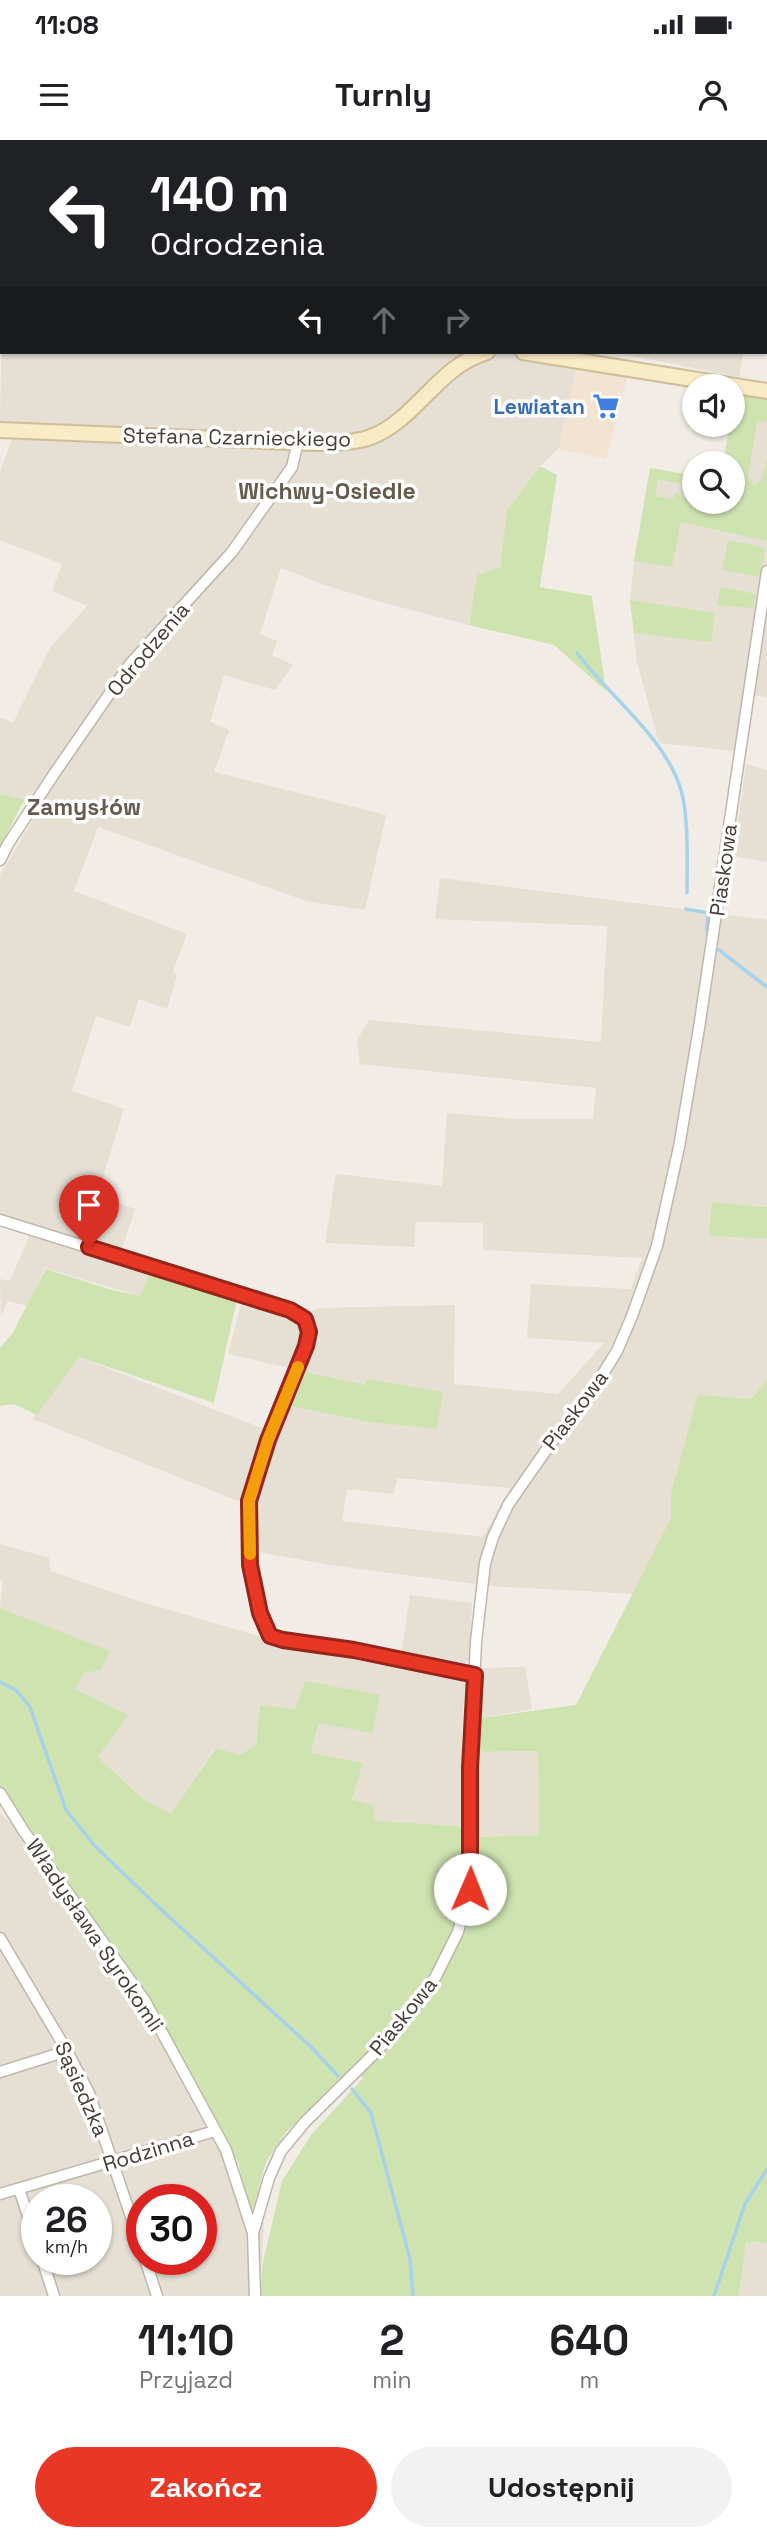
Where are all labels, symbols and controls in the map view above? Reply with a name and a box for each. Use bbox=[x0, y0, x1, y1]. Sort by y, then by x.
text: 11:08 bbox=[35, 8, 99, 42]
text: Turnly bbox=[335, 75, 432, 115]
icon: menu bbox=[35, 76, 73, 114]
icon: person bbox=[694, 76, 732, 114]
text: 140 m bbox=[150, 163, 289, 225]
icon: left bbox=[35, 168, 126, 259]
text: Odrodzenia bbox=[150, 224, 325, 264]
icon: left bbox=[292, 301, 330, 339]
icon: ahead bbox=[365, 301, 403, 339]
icon: right bbox=[438, 301, 476, 339]
map controls bbox=[682, 374, 745, 514]
button: sound bbox=[682, 374, 745, 437]
supermarket icon: Lewiatan bbox=[591, 391, 621, 421]
place label: Lewiatan bbox=[493, 393, 585, 420]
street label: Stefana Czarnieckiego bbox=[123, 422, 351, 452]
button: search bbox=[682, 451, 745, 514]
district label: Wichwy-Osiedle bbox=[238, 476, 416, 506]
street label: Odrodzenia bbox=[101, 596, 195, 702]
district label: Zamysłów bbox=[27, 792, 141, 822]
street label: Piaskowa bbox=[703, 822, 743, 918]
pin bbox=[59, 1175, 119, 1247]
icon: arrive bbox=[70, 1186, 108, 1224]
street label: Piaskowa bbox=[536, 1365, 614, 1455]
street label: Władysława Syrokomli bbox=[20, 1833, 170, 2037]
position arrow bbox=[433, 1852, 507, 1926]
street label: Piaskowa bbox=[363, 1971, 443, 2061]
street label: Sąsiedzka bbox=[49, 2037, 115, 2141]
street label: Rodzinna bbox=[99, 2124, 197, 2178]
speed limit sign: 30 bbox=[126, 2184, 217, 2275]
text: 26 bbox=[45, 2198, 88, 2242]
text: km/h bbox=[45, 2235, 88, 2258]
text: 11:10 bbox=[138, 2314, 234, 2367]
text: 2 bbox=[379, 2314, 404, 2367]
text: 640 bbox=[549, 2314, 629, 2367]
text: Przyjazd bbox=[139, 2365, 233, 2395]
text: min bbox=[372, 2365, 412, 2395]
text: m bbox=[579, 2365, 599, 2395]
button: Zakończ bbox=[35, 2447, 377, 2527]
button: Udostępnij bbox=[391, 2447, 732, 2527]

